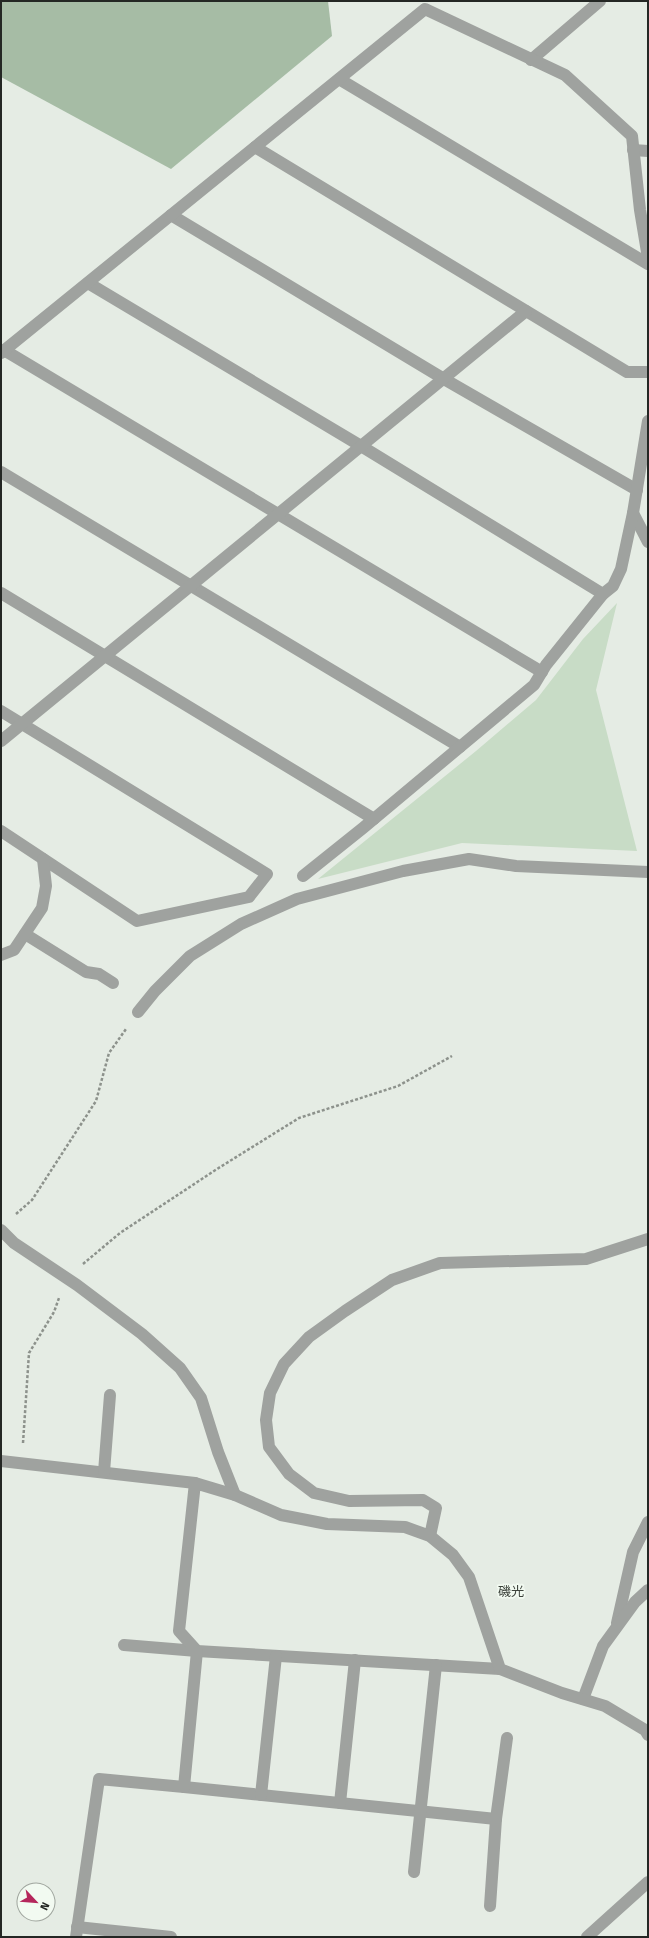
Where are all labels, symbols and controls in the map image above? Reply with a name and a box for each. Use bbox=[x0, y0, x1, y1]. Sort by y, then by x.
district label: 磯光 bbox=[498, 1584, 524, 1599]
north arrow bbox=[16, 1882, 56, 1922]
text: N bbox=[37, 1900, 52, 1912]

